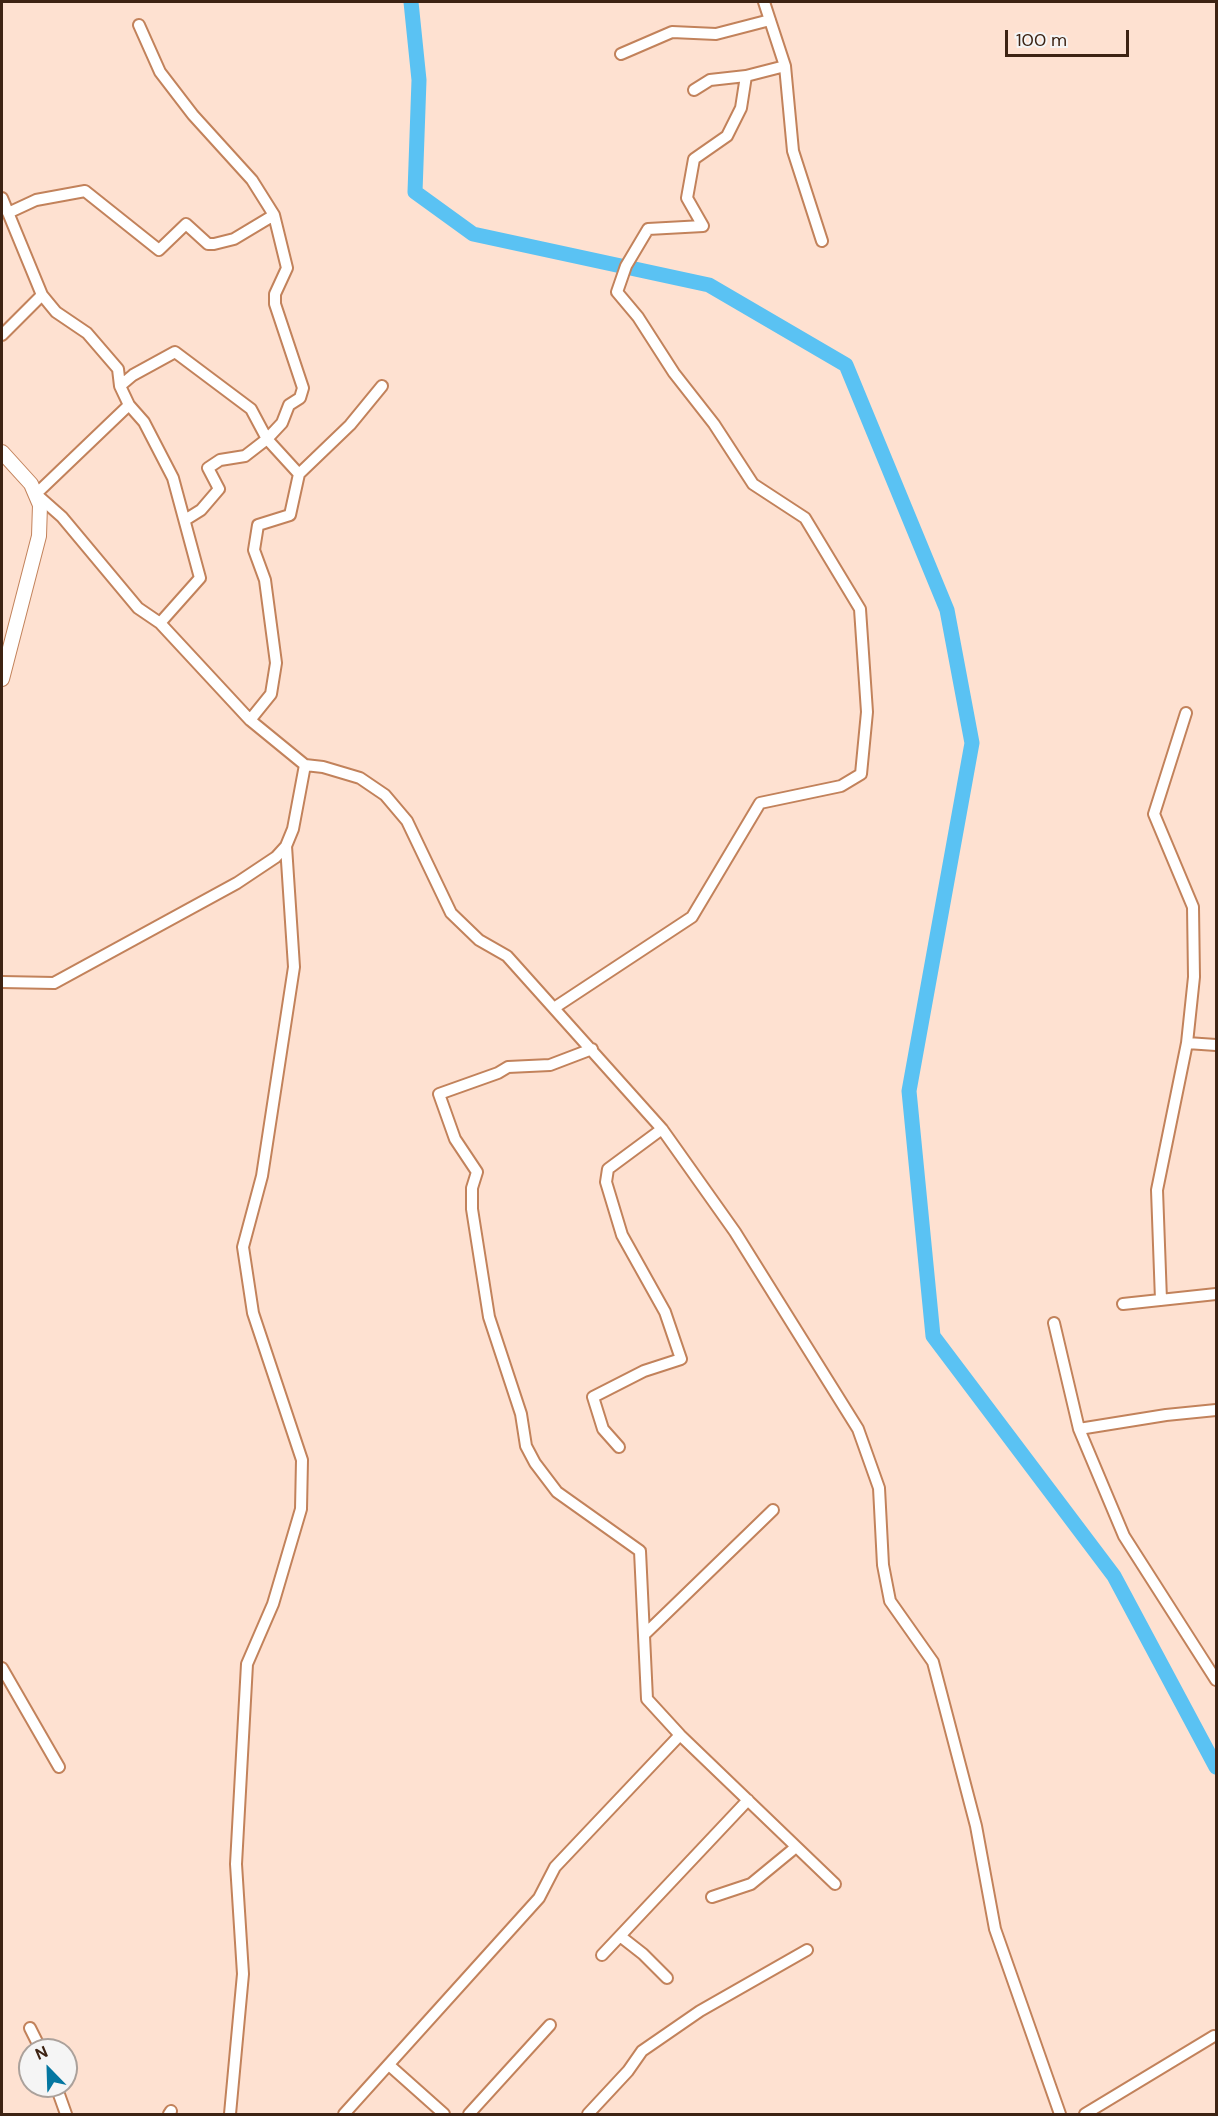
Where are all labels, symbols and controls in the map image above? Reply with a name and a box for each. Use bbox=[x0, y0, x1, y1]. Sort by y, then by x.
scale bar bbox=[1008, 18, 1132, 56]
text: 100 m bbox=[1016, 28, 1067, 52]
north arrow bbox=[18, 2038, 78, 2098]
text: N bbox=[32, 2041, 51, 2065]

